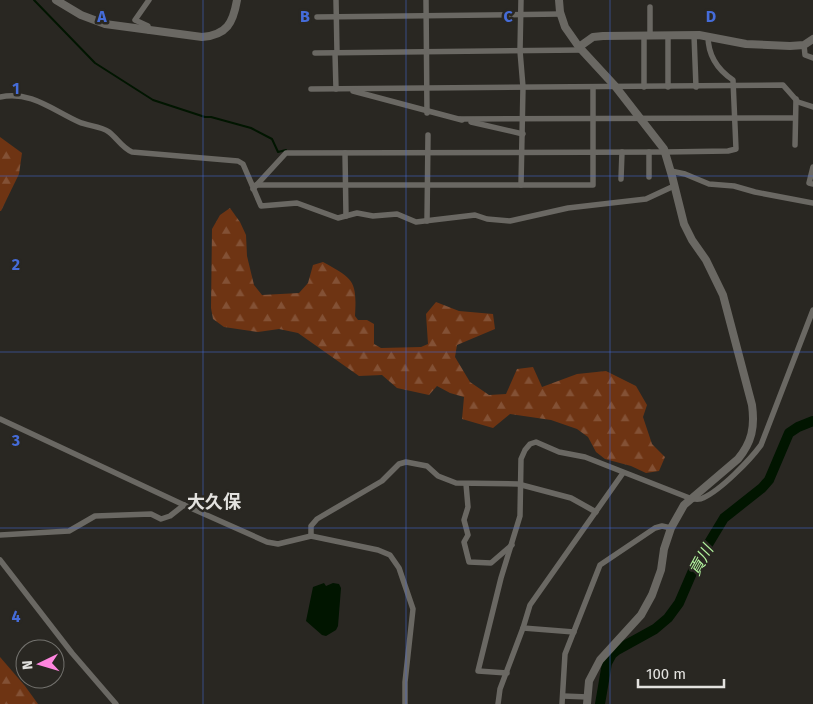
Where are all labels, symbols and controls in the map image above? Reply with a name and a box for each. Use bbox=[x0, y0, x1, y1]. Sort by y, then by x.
text: A bbox=[96, 7, 107, 26]
text: B bbox=[300, 7, 310, 26]
text: C bbox=[503, 7, 513, 26]
text: D bbox=[706, 7, 716, 26]
text: 1 bbox=[12, 79, 20, 98]
text: 2 bbox=[12, 255, 20, 274]
text: 3 bbox=[11, 431, 20, 450]
district label: 大久保 bbox=[187, 491, 242, 513]
water label: 貢川 bbox=[685, 540, 718, 579]
text: 4 bbox=[11, 607, 21, 626]
north arrow bbox=[15, 639, 65, 689]
scale bar bbox=[638, 656, 724, 688]
text: N bbox=[19, 660, 36, 670]
text: 100 m bbox=[646, 665, 686, 683]

